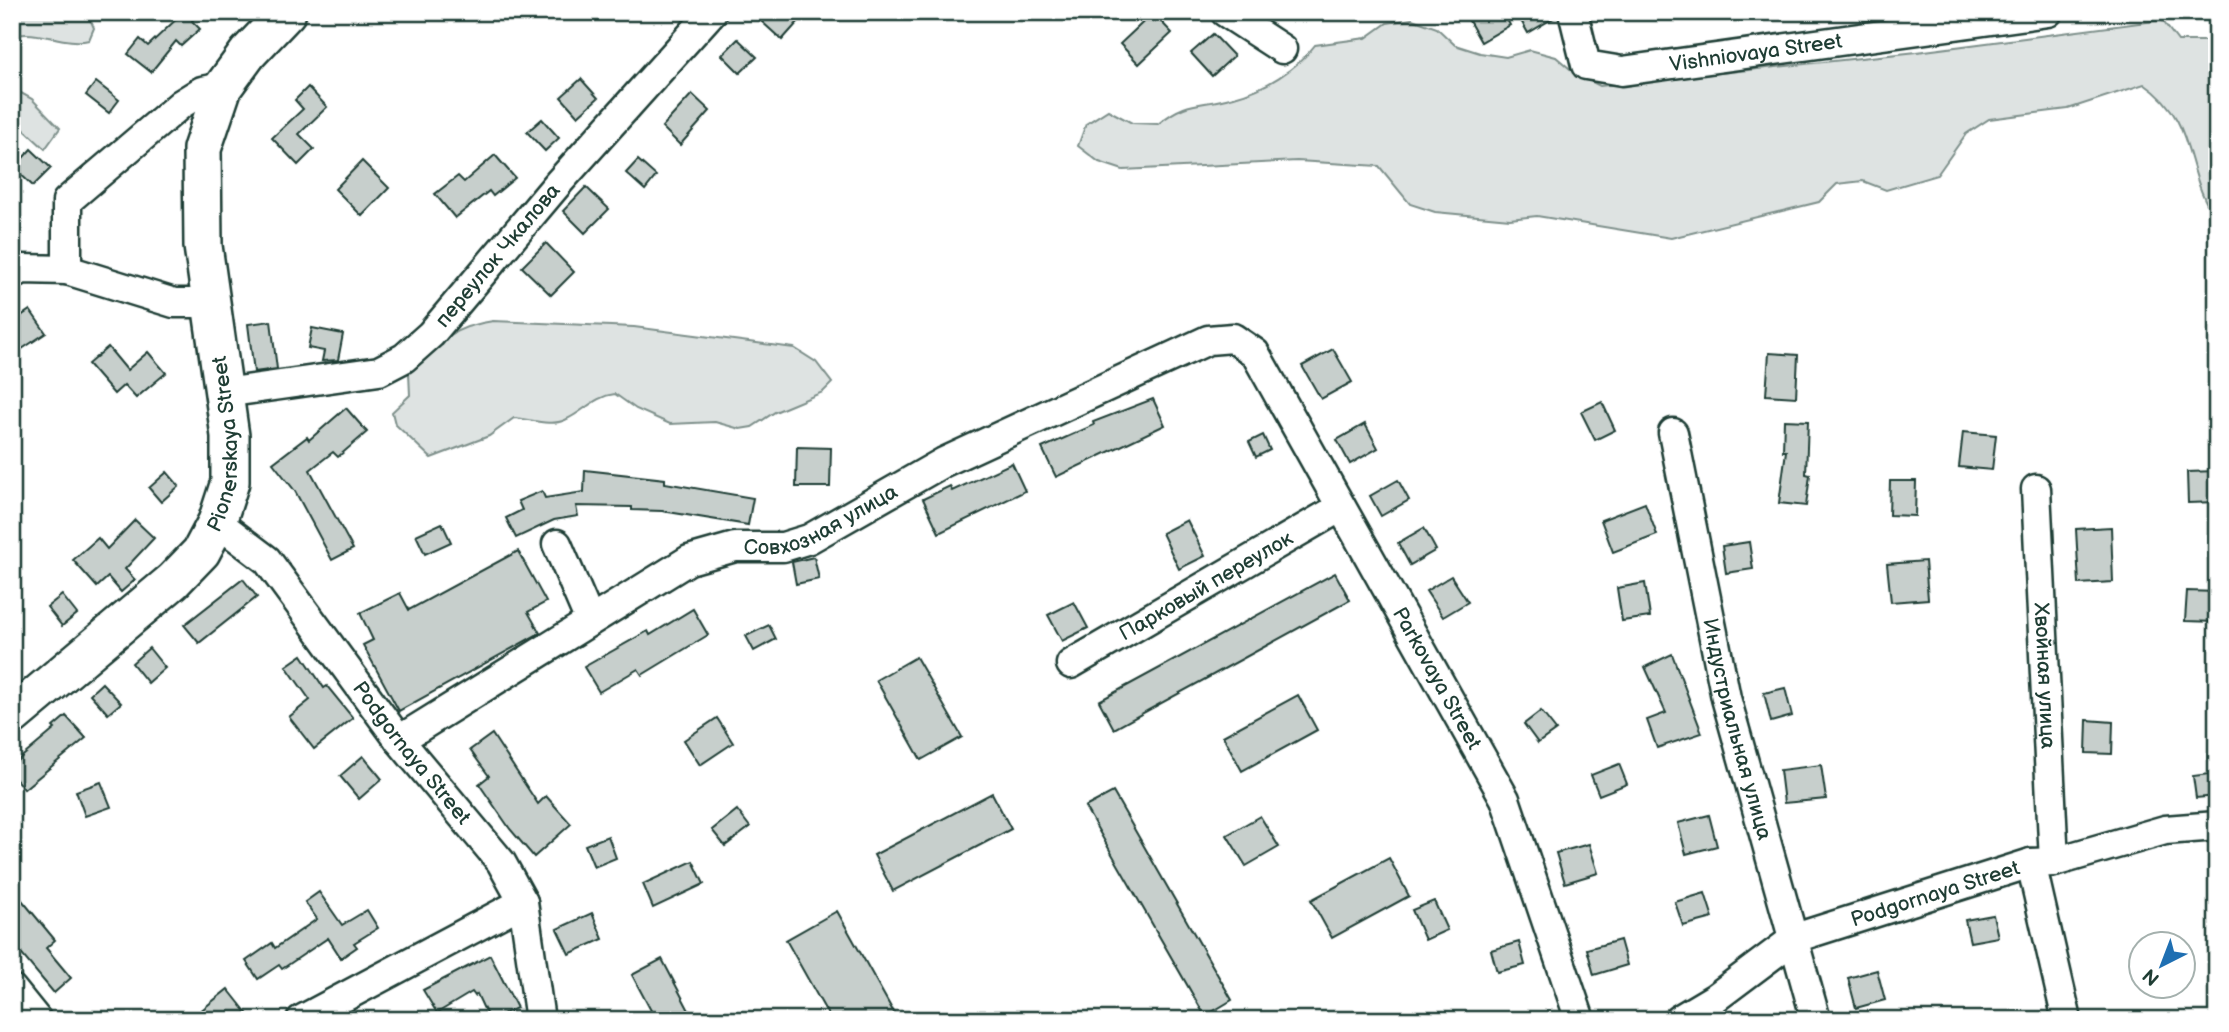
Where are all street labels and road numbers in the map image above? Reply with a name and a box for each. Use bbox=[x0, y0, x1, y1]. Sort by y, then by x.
street label: Vishniovaya Street bbox=[1668, 28, 1844, 77]
street label: переулок Чкалова bbox=[430, 178, 566, 332]
street label: Pionerskaya Street bbox=[202, 354, 243, 536]
street label: Совхозная улица bbox=[744, 478, 902, 560]
street label: Парковый переулок bbox=[1115, 525, 1297, 646]
street label: Хвойная улица bbox=[2029, 602, 2061, 750]
street label: Parkovaya Street bbox=[1387, 603, 1487, 754]
street label: Индустриальная улица bbox=[1698, 616, 1778, 843]
street label: Podgornaya Street bbox=[348, 676, 477, 830]
street label: Podgornaya Street bbox=[1848, 855, 2023, 932]

